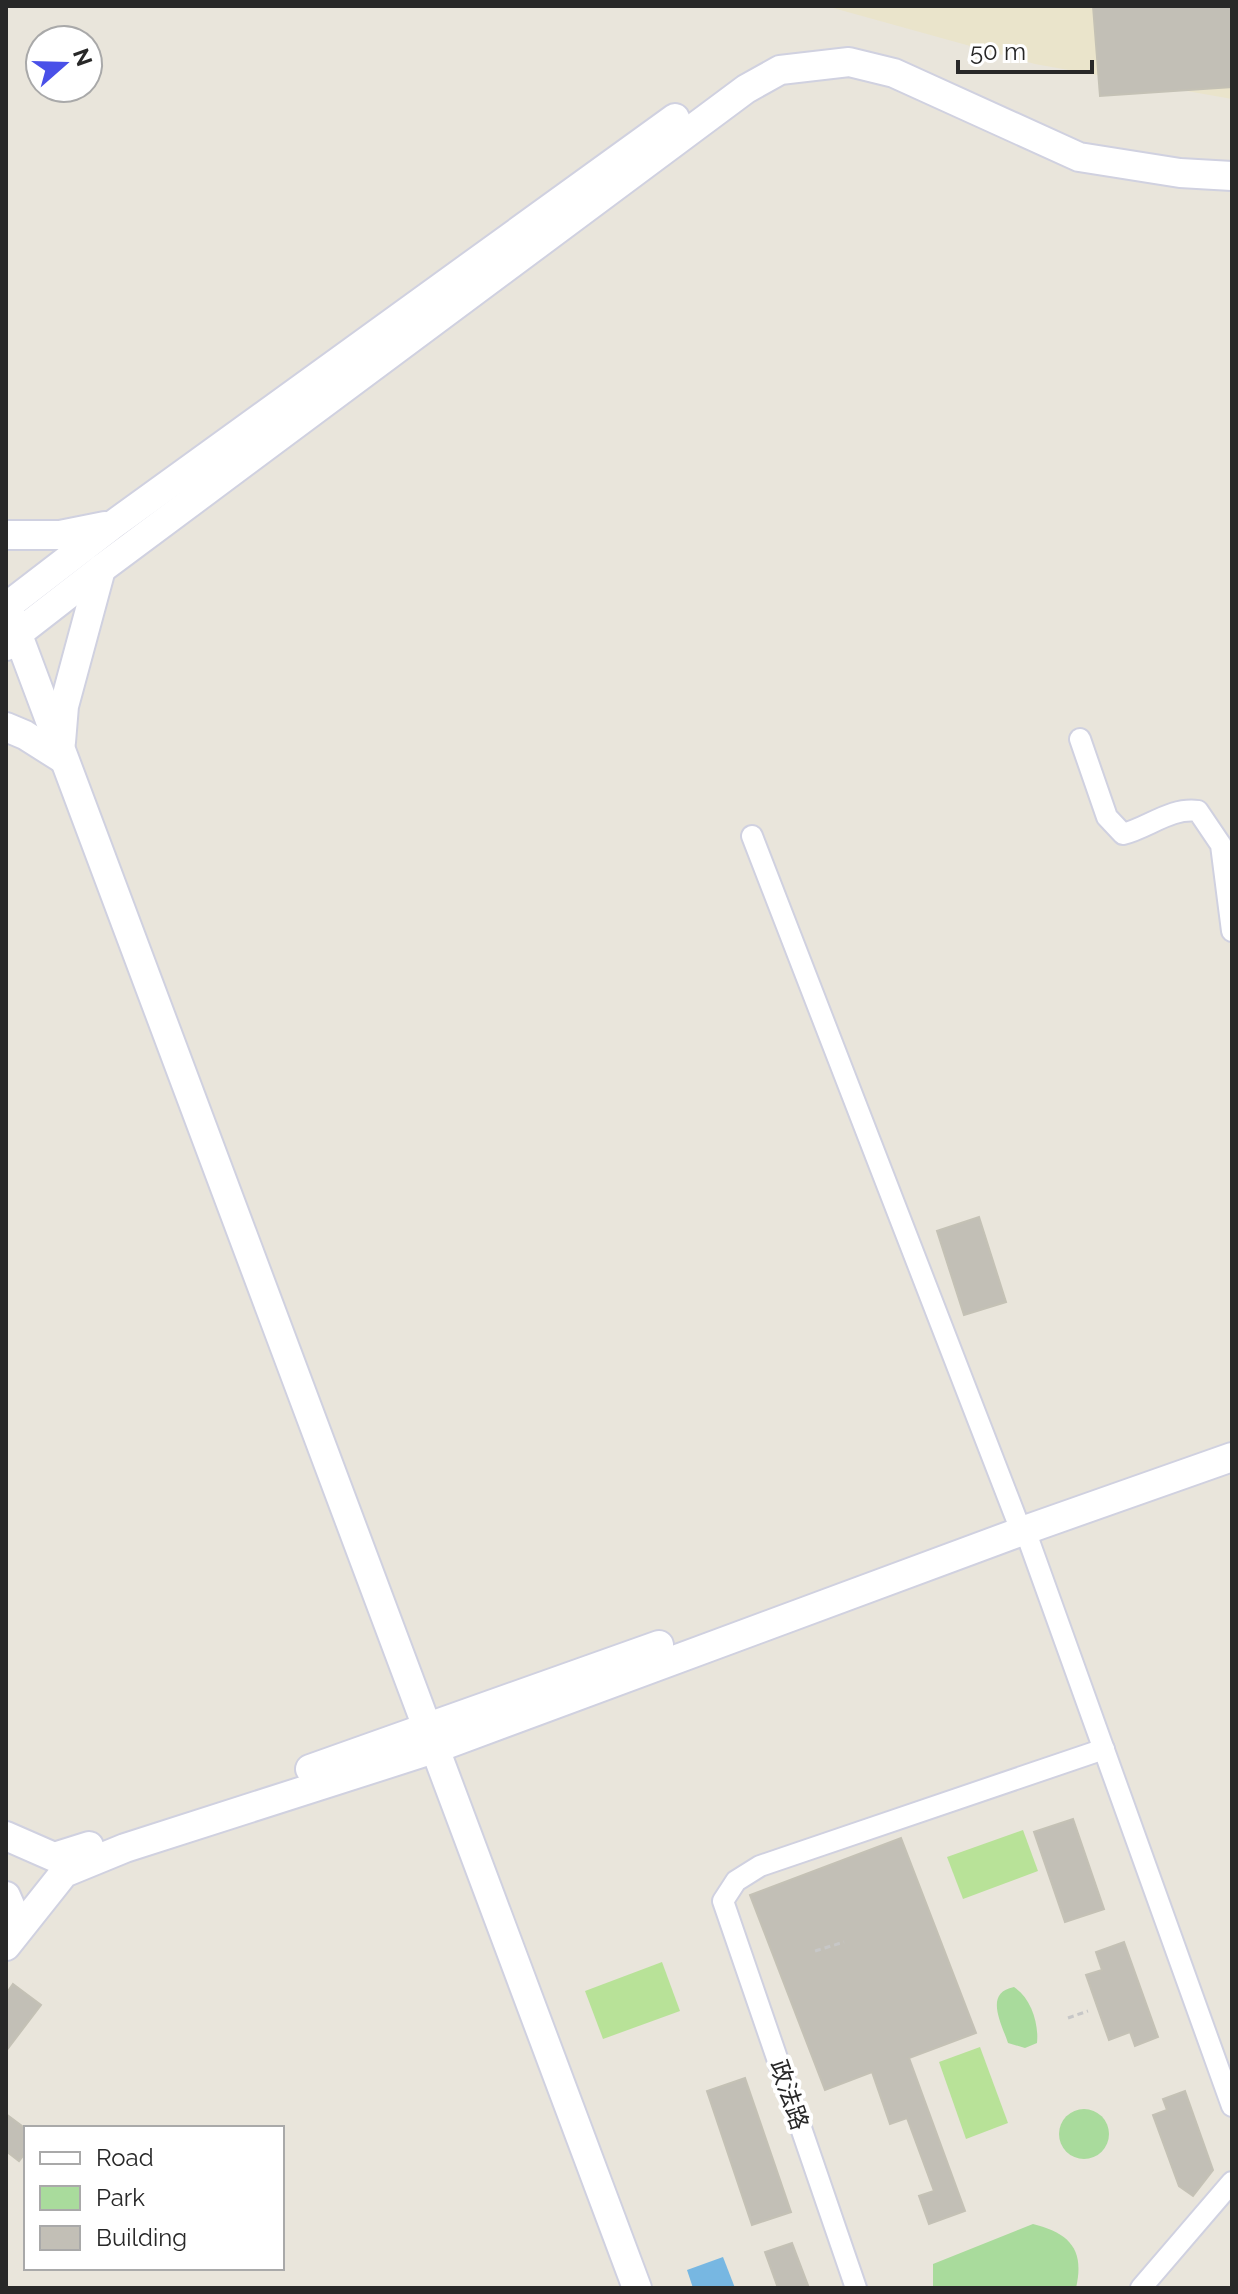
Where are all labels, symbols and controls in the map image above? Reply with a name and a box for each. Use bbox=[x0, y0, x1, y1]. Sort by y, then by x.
north arrow bbox=[24, 24, 104, 104]
scale bar bbox=[958, 24, 1092, 74]
text: 50 m bbox=[970, 37, 1026, 66]
text: N bbox=[68, 45, 98, 69]
street label: 政法路 bbox=[764, 2056, 815, 2134]
legend bbox=[24, 2126, 284, 2270]
text: Road bbox=[96, 2143, 154, 2172]
text: Park bbox=[96, 2183, 145, 2212]
text: Building bbox=[96, 2223, 187, 2252]

